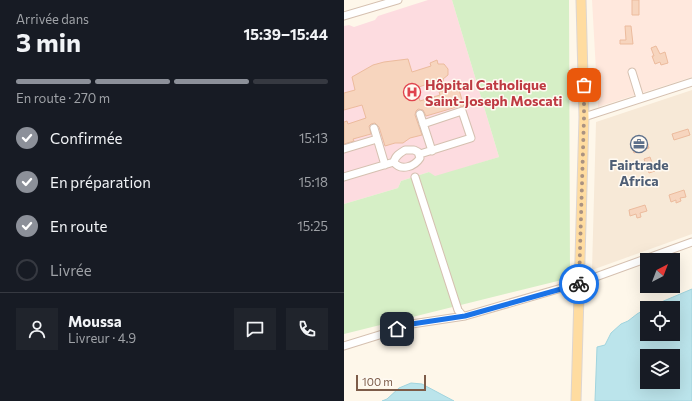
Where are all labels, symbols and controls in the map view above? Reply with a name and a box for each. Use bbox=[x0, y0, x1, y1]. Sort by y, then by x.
text: Arrivée dans bbox=[16, 11, 89, 27]
text: 15:39–15:44 bbox=[243, 25, 328, 43]
text: 3 min bbox=[16, 26, 81, 57]
pin bbox=[567, 68, 601, 102]
icon: bag bbox=[573, 74, 595, 96]
place label: Hôpital Catholique Saint-Joseph Moscati bbox=[425, 76, 563, 109]
hospital icon: Hôpital Catholique Saint-Joseph Moscati bbox=[402, 82, 422, 102]
text: En route · 270 m bbox=[16, 90, 110, 106]
icon: check bbox=[16, 127, 38, 149]
text: Confirmée bbox=[50, 129, 123, 147]
text: 15:13 bbox=[299, 130, 328, 146]
office icon: Fairtrade Africa bbox=[629, 134, 649, 154]
place label: Fairtrade Africa bbox=[609, 156, 669, 189]
icon: check bbox=[16, 171, 38, 193]
text: En préparation bbox=[50, 173, 151, 191]
text: 15:18 bbox=[298, 174, 328, 190]
icon: check bbox=[16, 215, 38, 237]
text: En route bbox=[50, 217, 107, 235]
text: 15:25 bbox=[297, 218, 328, 234]
north arrow bbox=[640, 253, 680, 293]
map controls bbox=[640, 253, 680, 389]
text: Livrée bbox=[50, 261, 92, 279]
courier bbox=[559, 264, 599, 304]
icon: bike bbox=[568, 273, 590, 295]
button: locate bbox=[640, 301, 680, 341]
button: person bbox=[16, 308, 58, 350]
button: chat bbox=[234, 308, 276, 350]
button: phone bbox=[286, 308, 328, 350]
text: Moussa bbox=[68, 312, 122, 330]
pin bbox=[380, 312, 414, 346]
icon: home bbox=[386, 318, 408, 340]
text: Livreur · 4.9 bbox=[68, 330, 136, 346]
button: layers bbox=[640, 349, 680, 389]
scale bar bbox=[356, 373, 426, 392]
text: 100 m bbox=[362, 375, 393, 388]

